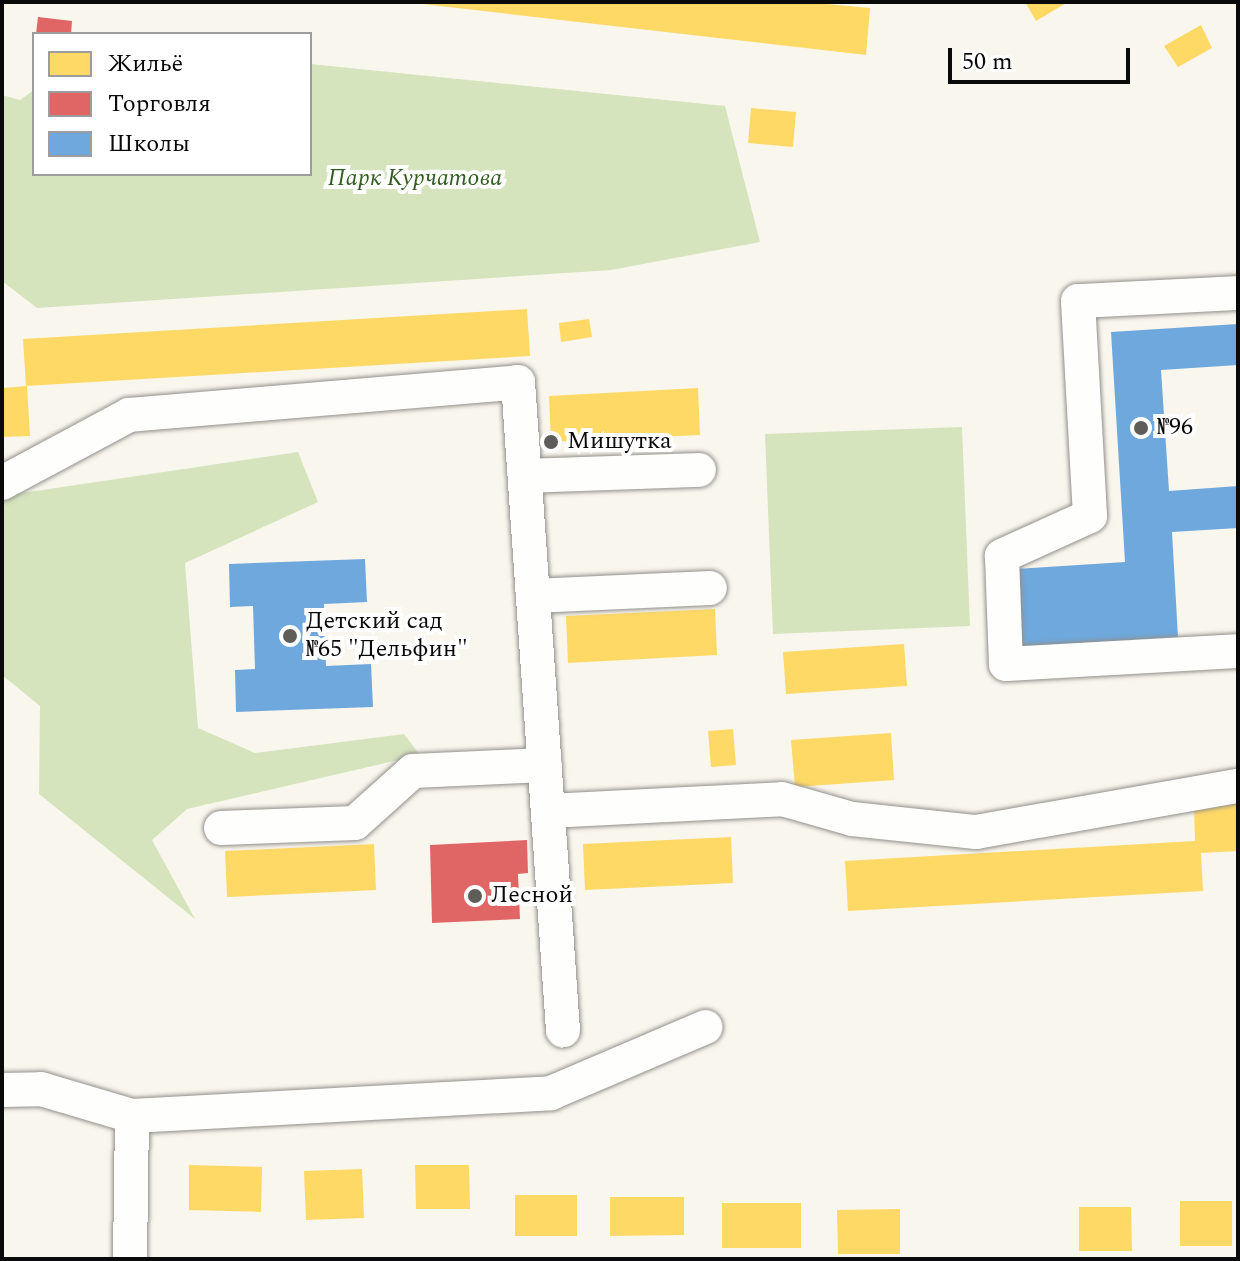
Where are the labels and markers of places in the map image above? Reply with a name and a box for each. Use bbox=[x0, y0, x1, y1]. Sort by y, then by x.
place label: №96 bbox=[1157, 414, 1193, 442]
marker: №96 bbox=[1132, 419, 1150, 437]
place label: Мишутка bbox=[567, 428, 672, 456]
marker: Мишутка bbox=[542, 433, 560, 451]
place label: Детский сад №65 "Дельфин" bbox=[306, 608, 468, 664]
marker: Детский сад №65 "Дельфин" bbox=[281, 627, 299, 645]
place label: Лесной bbox=[491, 882, 573, 910]
marker: Лесной bbox=[466, 887, 484, 905]

